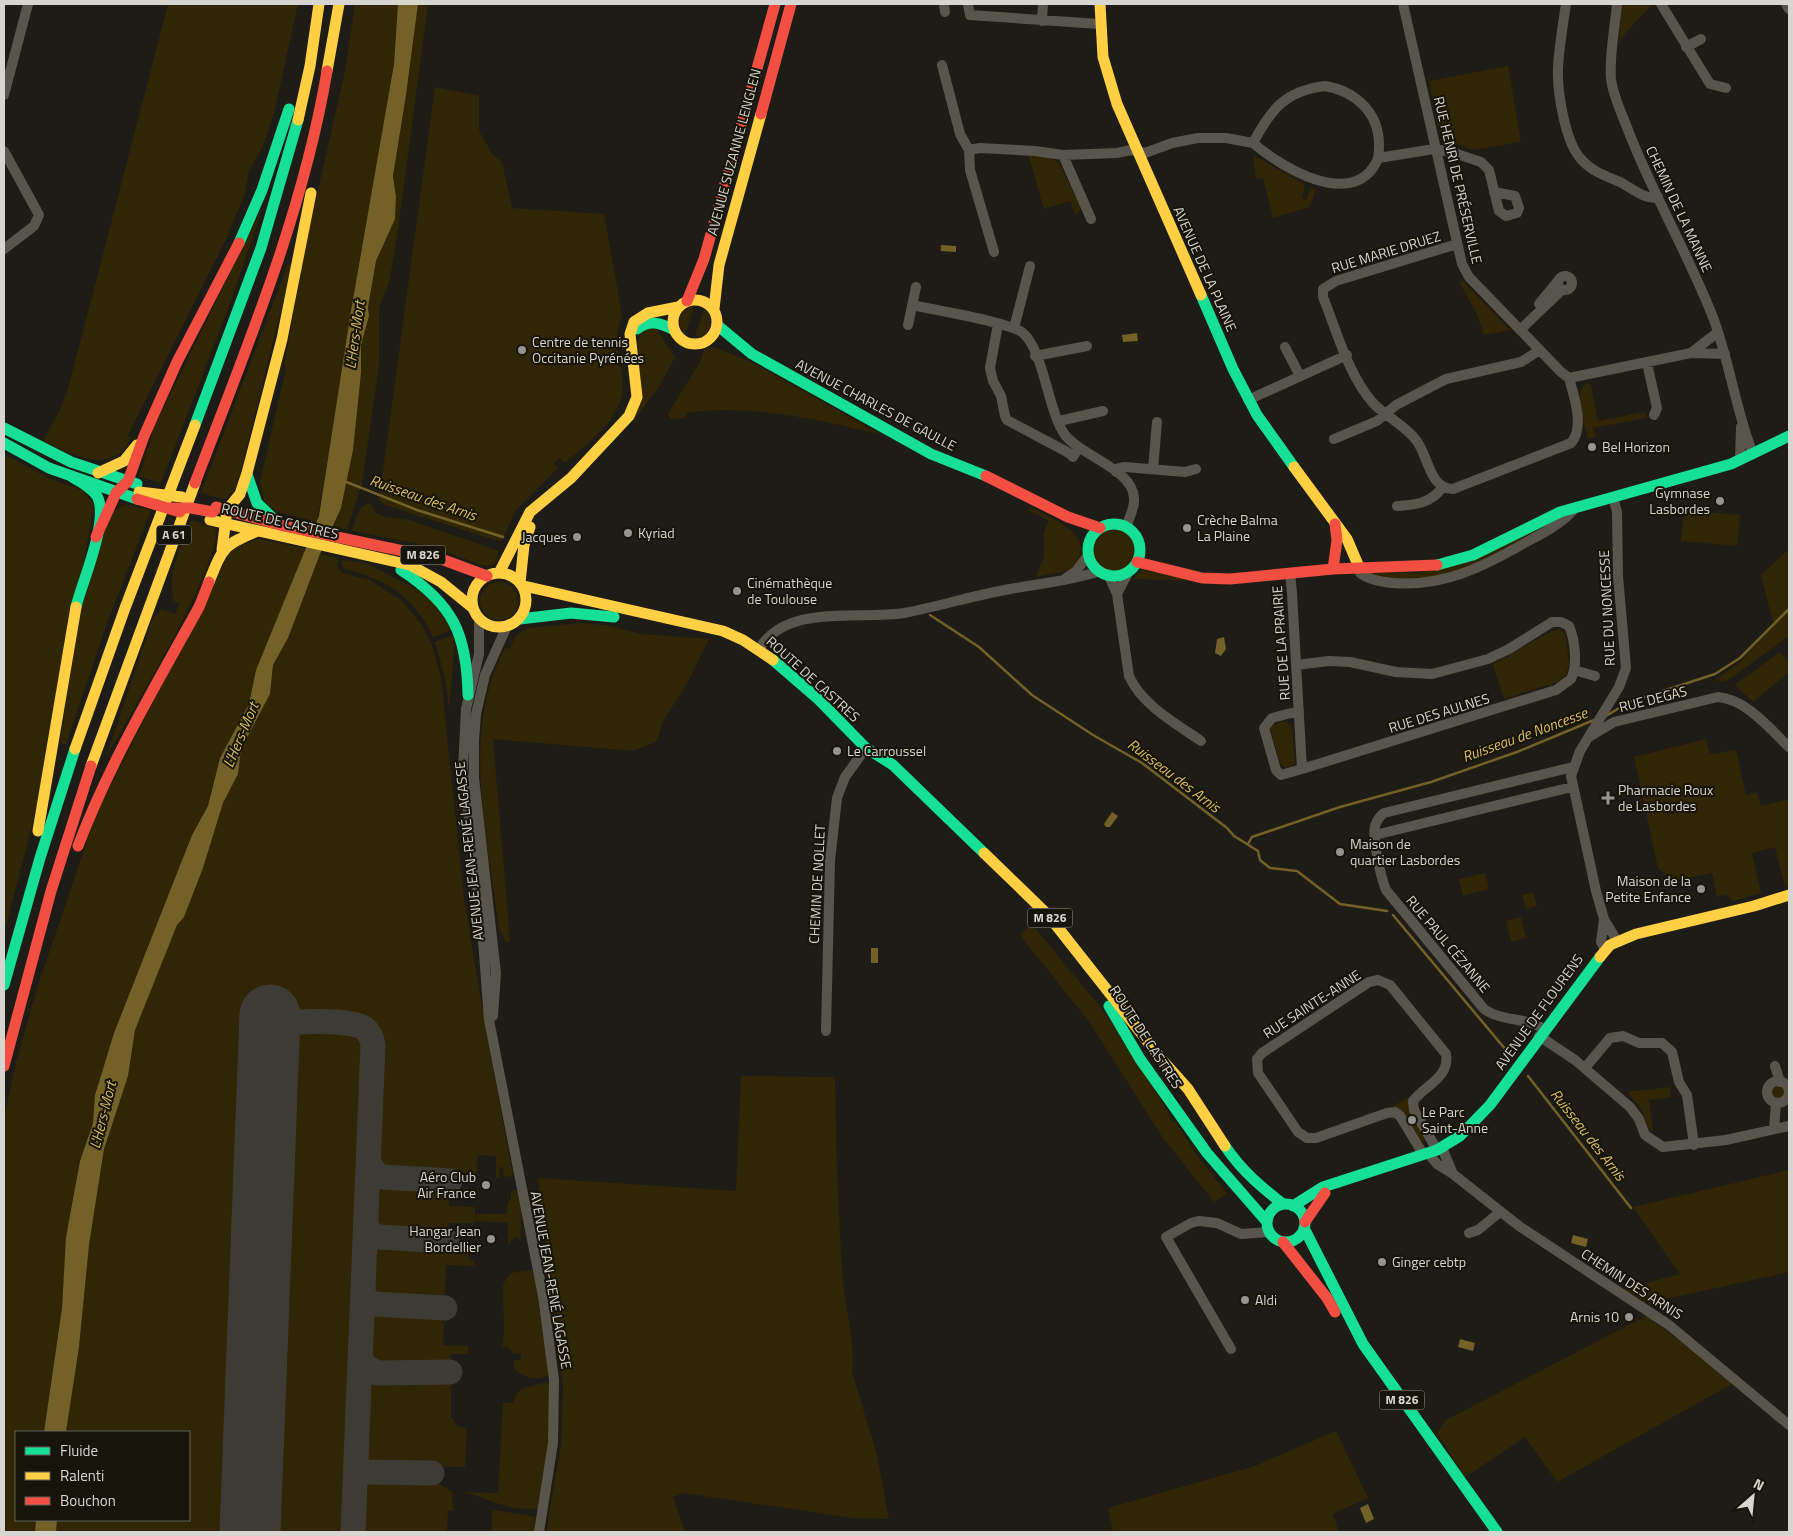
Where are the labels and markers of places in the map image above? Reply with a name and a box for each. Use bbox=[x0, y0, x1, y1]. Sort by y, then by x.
place label: Centre de tennis Occitanie Pyrénées bbox=[532, 331, 644, 368]
marker: Centre de tennis Occitanie Pyrénées bbox=[516, 344, 528, 356]
place label: Bel Horizon bbox=[1602, 436, 1670, 457]
marker: Bel Horizon bbox=[1586, 441, 1598, 453]
place label: Gymnase Lasbordes bbox=[1649, 482, 1710, 519]
marker: Gymnase Lasbordes bbox=[1714, 495, 1726, 507]
place label: Crèche Balma La Plaine bbox=[1197, 509, 1278, 546]
place label: Kyriad bbox=[638, 522, 675, 543]
marker: Crèche Balma La Plaine bbox=[1181, 522, 1193, 534]
place label: Jacques bbox=[522, 526, 567, 547]
marker: Kyriad bbox=[622, 527, 634, 539]
marker: Jacques bbox=[571, 531, 583, 543]
place label: Cinémathèque de Toulouse bbox=[747, 572, 832, 609]
marker: Cinémathèque de Toulouse bbox=[731, 585, 743, 597]
place label: Le Carroussel bbox=[847, 740, 926, 761]
marker: Le Carroussel bbox=[831, 745, 843, 757]
place label: Pharmacie Roux de Lasbordes bbox=[1618, 779, 1714, 816]
marker: Pharmacie Roux de Lasbordes bbox=[1602, 792, 1614, 804]
place label: Maison de quartier Lasbordes bbox=[1350, 833, 1460, 870]
marker: Maison de quartier Lasbordes bbox=[1334, 846, 1346, 858]
place label: Maison de la Petite Enfance bbox=[1605, 870, 1691, 907]
marker: Maison de la Petite Enfance bbox=[1695, 883, 1707, 895]
place label: Le Parc Saint-Anne bbox=[1422, 1101, 1488, 1138]
marker: Le Parc Saint-Anne bbox=[1406, 1114, 1418, 1126]
place label: Aéro Club Air France bbox=[417, 1166, 476, 1203]
marker: Aéro Club Air France bbox=[480, 1179, 492, 1191]
place label: Hangar Jean Bordellier bbox=[409, 1220, 481, 1257]
marker: Hangar Jean Bordellier bbox=[485, 1233, 497, 1245]
place label: Ginger cebtp bbox=[1392, 1251, 1466, 1272]
marker: Ginger cebtp bbox=[1376, 1256, 1388, 1268]
place label: Aldi bbox=[1255, 1289, 1277, 1310]
marker: Aldi bbox=[1239, 1294, 1251, 1306]
place label: Arnis 10 bbox=[1570, 1306, 1619, 1327]
marker: Arnis 10 bbox=[1623, 1311, 1635, 1323]

